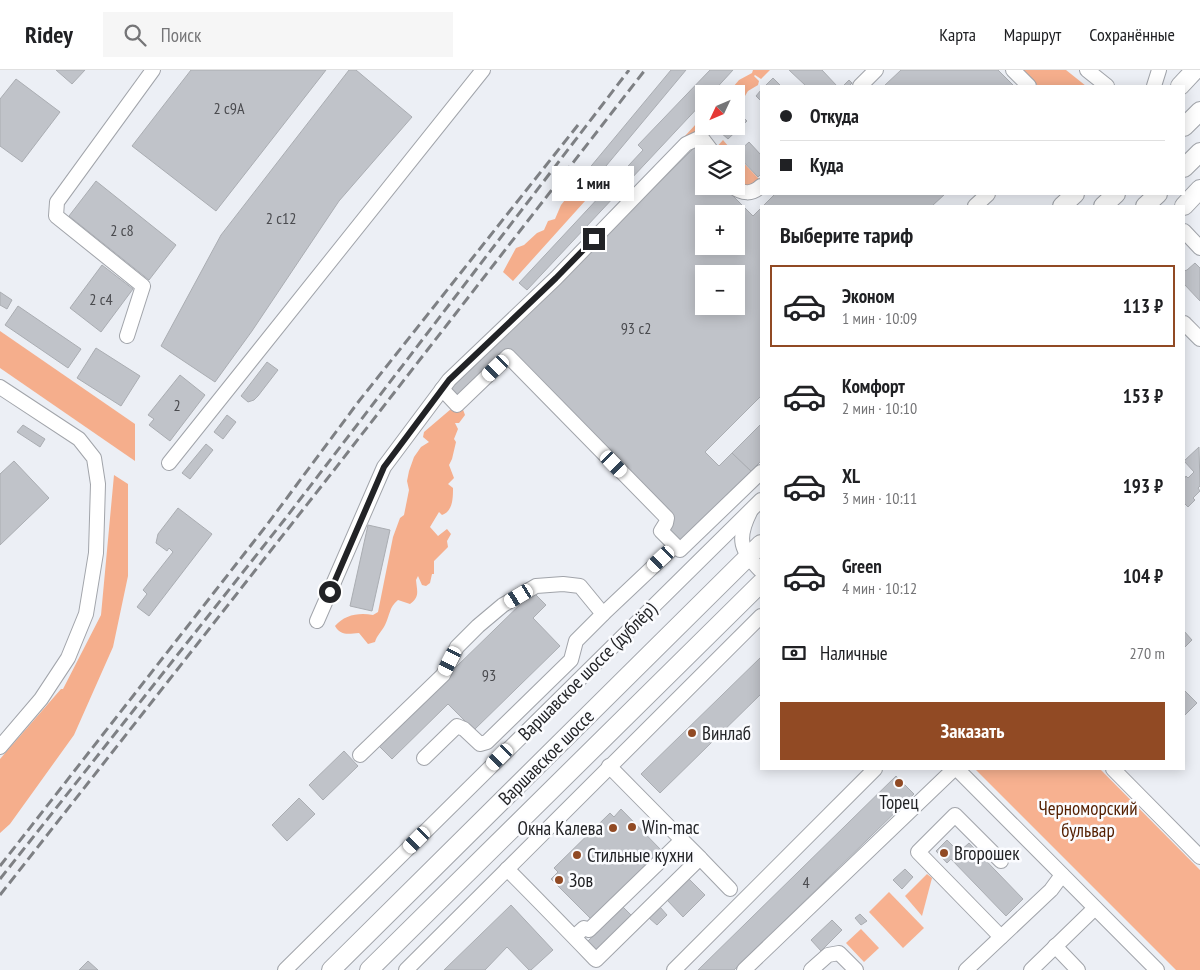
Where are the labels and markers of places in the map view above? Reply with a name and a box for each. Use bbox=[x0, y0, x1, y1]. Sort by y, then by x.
place label: Винлаб bbox=[702, 721, 751, 745]
marker: Винлаб bbox=[686, 727, 698, 739]
marker: Торец bbox=[893, 777, 905, 789]
place label: Торец bbox=[879, 790, 919, 814]
place label: Win-mac bbox=[642, 815, 700, 839]
place label: Окна Калева bbox=[518, 816, 603, 840]
marker: Win-mac bbox=[626, 821, 638, 833]
marker: Окна Калева bbox=[607, 822, 619, 834]
place label: Вгорошек bbox=[954, 841, 1020, 865]
place label: Стильные кухни bbox=[587, 843, 693, 867]
marker: Вгорошек bbox=[938, 847, 950, 859]
marker: Стильные кухни bbox=[571, 849, 583, 861]
place label: Зов bbox=[569, 868, 593, 892]
marker: Зов bbox=[553, 874, 565, 886]

